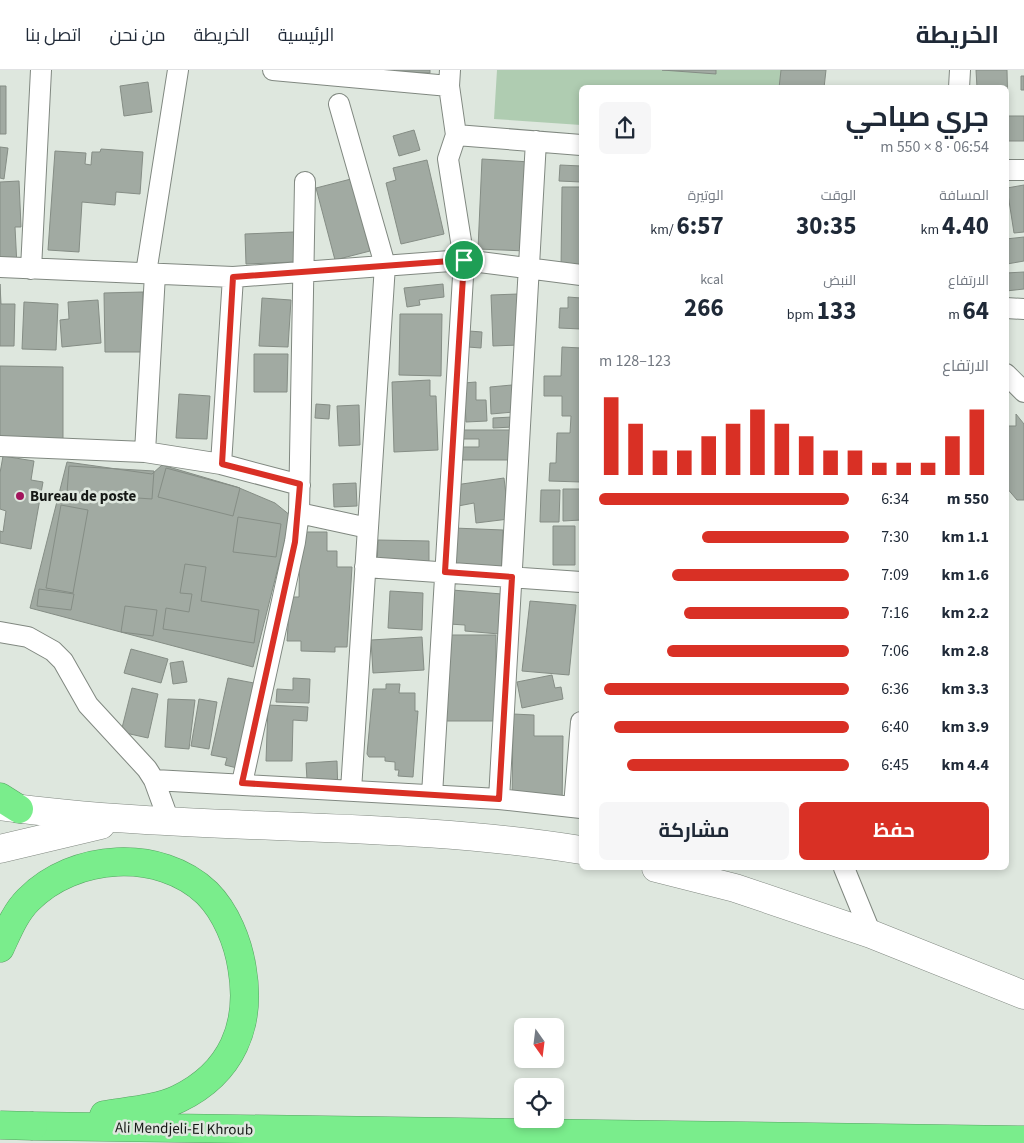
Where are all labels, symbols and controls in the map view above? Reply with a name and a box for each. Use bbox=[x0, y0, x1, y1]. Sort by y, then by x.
text: الخريطة bbox=[916, 18, 999, 53]
text: اتصل بنا bbox=[25, 23, 82, 48]
text: من نحن bbox=[110, 23, 166, 48]
text: الخريطة bbox=[194, 23, 250, 48]
text: الرئيسية bbox=[278, 23, 334, 48]
text: جري صباحي bbox=[845, 97, 989, 137]
button: share bbox=[599, 102, 651, 154]
text: 06:54 · 8 × 550 m bbox=[880, 136, 989, 158]
text: الوتيرة bbox=[688, 186, 724, 206]
text: الوقت bbox=[821, 186, 856, 206]
text: المسافة bbox=[939, 186, 989, 206]
text: 6:57 bbox=[677, 208, 724, 244]
text: 30:35 bbox=[796, 208, 856, 244]
text: 4.40 bbox=[942, 208, 989, 244]
text: /km bbox=[650, 220, 677, 240]
text: km bbox=[921, 220, 942, 240]
pin bbox=[443, 239, 485, 281]
icon: arrive bbox=[450, 246, 478, 274]
text: kcal bbox=[700, 270, 724, 290]
text: النبض bbox=[823, 271, 856, 291]
text: الارتفاع bbox=[948, 271, 989, 291]
text: 266 bbox=[684, 290, 724, 326]
text: 133 bbox=[817, 293, 856, 329]
text: 64 bbox=[963, 293, 989, 329]
text: bpm bbox=[787, 305, 817, 325]
text: m bbox=[948, 305, 963, 325]
text: 123–128 m bbox=[599, 350, 671, 372]
text: الارتفاع bbox=[942, 355, 989, 377]
place label: Bureau de poste bbox=[30, 486, 136, 507]
text: 6:34 bbox=[881, 488, 909, 510]
text: 550 m bbox=[947, 488, 989, 510]
marker: Bureau de poste bbox=[14, 490, 26, 502]
text: 7:30 bbox=[881, 526, 909, 548]
text: 1.1 km bbox=[942, 526, 989, 548]
text: 7:09 bbox=[881, 564, 909, 586]
text: 1.6 km bbox=[942, 564, 989, 586]
text: 7:16 bbox=[881, 602, 909, 624]
text: 2.2 km bbox=[942, 602, 989, 624]
text: 7:06 bbox=[881, 640, 909, 662]
text: 2.8 km bbox=[942, 640, 989, 662]
text: 6:36 bbox=[881, 678, 909, 700]
text: 3.3 km bbox=[942, 678, 989, 700]
text: 6:40 bbox=[881, 716, 909, 738]
text: 3.9 km bbox=[942, 716, 989, 738]
text: 6:45 bbox=[881, 754, 909, 776]
text: 4.4 km bbox=[942, 754, 989, 776]
button: مشاركة bbox=[599, 802, 789, 860]
button: حفظ bbox=[799, 802, 989, 860]
north arrow bbox=[514, 1018, 564, 1068]
map controls bbox=[514, 1018, 564, 1128]
button: locate bbox=[514, 1078, 564, 1128]
street label: Ali Mendjeli-El Khroub bbox=[115, 1117, 253, 1141]

